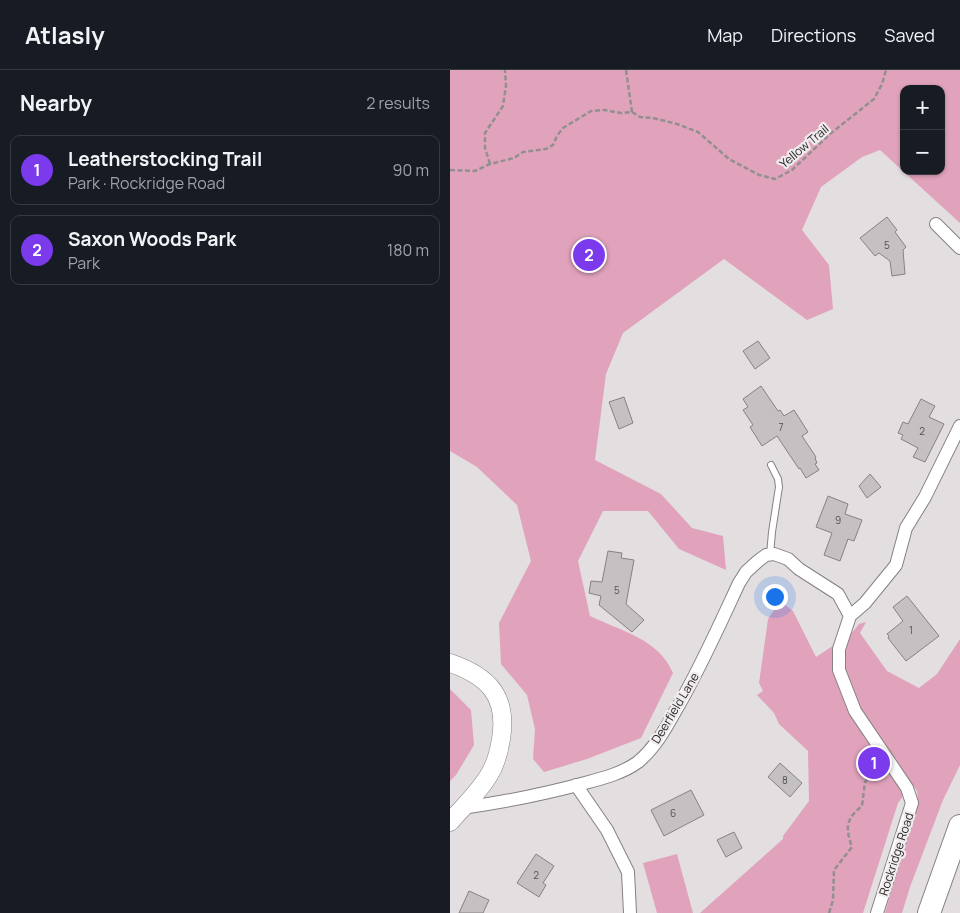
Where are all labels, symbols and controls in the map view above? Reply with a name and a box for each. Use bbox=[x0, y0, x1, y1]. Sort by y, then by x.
text: Atlasly bbox=[25, 18, 105, 51]
text: Map bbox=[707, 23, 743, 47]
text: Directions bbox=[771, 23, 856, 47]
text: Saved bbox=[884, 23, 935, 47]
map controls bbox=[900, 85, 945, 175]
button: + bbox=[900, 85, 945, 130]
text: Nearby bbox=[20, 89, 92, 117]
text: 2 results bbox=[366, 92, 430, 114]
street label: Yellow Trail bbox=[776, 120, 832, 172]
button: − bbox=[900, 130, 945, 175]
text: Leatherstocking Trail bbox=[68, 146, 262, 172]
text: 1 bbox=[33, 159, 41, 181]
text: 90 m bbox=[393, 159, 429, 181]
text: Park · Rockridge Road bbox=[68, 172, 225, 194]
text: Saxon Woods Park bbox=[68, 226, 236, 252]
pin: 2 bbox=[573, 236, 605, 274]
house number: 5 bbox=[884, 238, 890, 252]
text: 2 bbox=[32, 239, 42, 261]
text: 180 m bbox=[387, 239, 429, 261]
text: Park bbox=[68, 252, 100, 274]
house number: 7 bbox=[778, 420, 784, 434]
house number: 2 bbox=[919, 424, 925, 438]
house number: 9 bbox=[835, 513, 841, 527]
house number: 5 bbox=[614, 583, 620, 597]
your location bbox=[762, 584, 788, 610]
house number: 1 bbox=[909, 623, 913, 637]
street label: Deerfield Lane bbox=[647, 669, 703, 747]
pin: 1 bbox=[858, 744, 890, 782]
house number: 8 bbox=[782, 773, 788, 787]
house number: 6 bbox=[670, 806, 676, 820]
street label: Rockridge Road bbox=[875, 810, 917, 898]
house number: 2 bbox=[533, 868, 539, 882]

